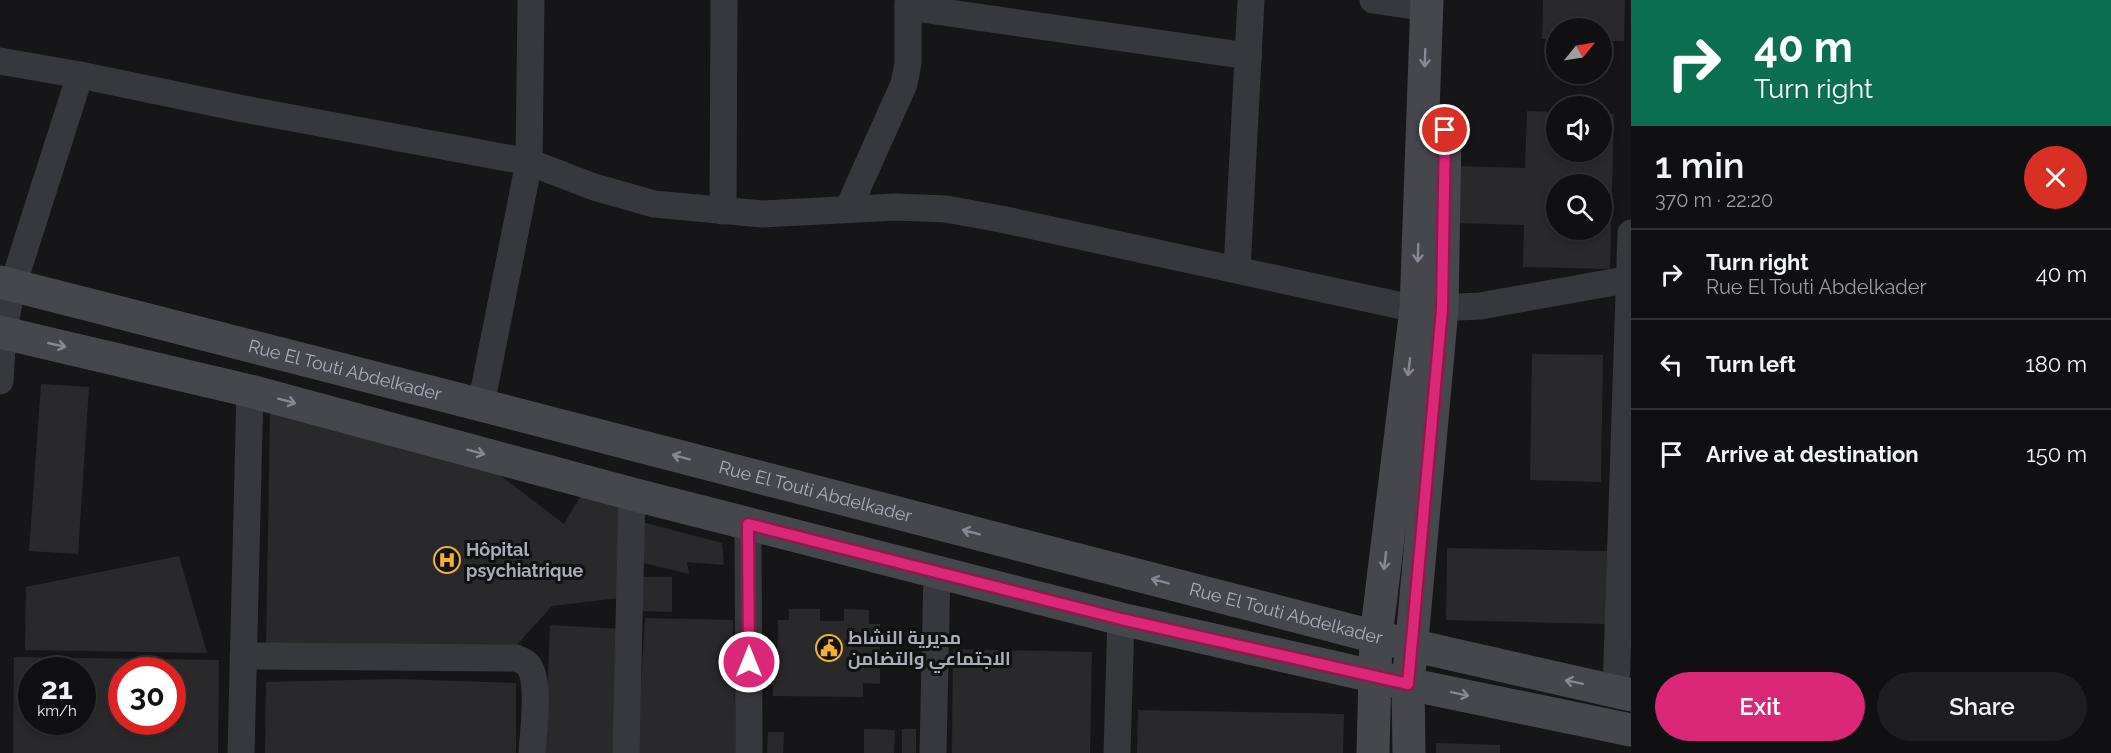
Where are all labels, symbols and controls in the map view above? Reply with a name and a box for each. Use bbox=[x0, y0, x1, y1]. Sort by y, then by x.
north arrow bbox=[1546, 18, 1612, 84]
map controls bbox=[1546, 18, 1612, 240]
text: 40 m bbox=[1754, 23, 1853, 72]
icon: right bbox=[1655, 24, 1733, 102]
one-way arrow bbox=[1420, 48, 1431, 68]
text: Turn right bbox=[1754, 73, 1873, 104]
button: sound bbox=[1546, 96, 1612, 162]
pin bbox=[1419, 104, 1470, 155]
icon: arrive bbox=[1428, 113, 1461, 146]
text: 1 min bbox=[1655, 144, 1744, 186]
button: close bbox=[2024, 146, 2087, 209]
button: search bbox=[1546, 174, 1612, 240]
text: 370 m · 22:20 bbox=[1655, 188, 1773, 212]
one-way arrow bbox=[1412, 243, 1424, 263]
text: Turn right bbox=[1706, 249, 1809, 275]
icon: right bbox=[1655, 258, 1688, 291]
text: 40 m bbox=[2036, 261, 2087, 287]
text: Rue El Touti Abdelkader bbox=[1706, 275, 1927, 299]
street label: Rue El Touti Abdelkader bbox=[246, 335, 445, 405]
one-way arrow bbox=[47, 340, 66, 352]
icon: left bbox=[1655, 348, 1688, 381]
text: Turn left bbox=[1706, 351, 1796, 377]
text: 180 m bbox=[2025, 351, 2087, 377]
one-way arrow bbox=[1403, 357, 1414, 377]
one-way arrow bbox=[277, 396, 296, 407]
icon: arrive bbox=[1655, 438, 1688, 471]
text: Arrive at destination bbox=[1706, 441, 1919, 467]
text: 150 m bbox=[2026, 441, 2087, 467]
one-way arrow bbox=[466, 446, 485, 458]
one-way arrow bbox=[672, 450, 691, 462]
street label: Rue El Touti Abdelkader bbox=[717, 456, 915, 526]
one-way arrow bbox=[962, 526, 981, 538]
place label: Hôpital psychiatrique bbox=[466, 539, 584, 581]
hospital icon: Hôpital psychiatrique bbox=[432, 545, 462, 575]
one-way arrow bbox=[1379, 550, 1390, 570]
one-way arrow bbox=[1151, 575, 1170, 587]
street label: Rue El Touti Abdelkader bbox=[1187, 578, 1385, 648]
place label: مديرية النشاط الاجتماعي والتضامن bbox=[848, 627, 1011, 674]
position arrow bbox=[717, 630, 781, 694]
public building icon: مديرية النشاط الاجتماعي والتضامن bbox=[814, 633, 844, 663]
speed limit sign: 30 bbox=[108, 657, 186, 735]
text: 21 bbox=[41, 671, 73, 706]
button: Exit bbox=[1655, 672, 1865, 741]
button: Share bbox=[1877, 672, 2087, 741]
one-way arrow bbox=[1565, 676, 1584, 687]
one-way arrow bbox=[1450, 689, 1469, 701]
text: km/h bbox=[37, 702, 77, 720]

